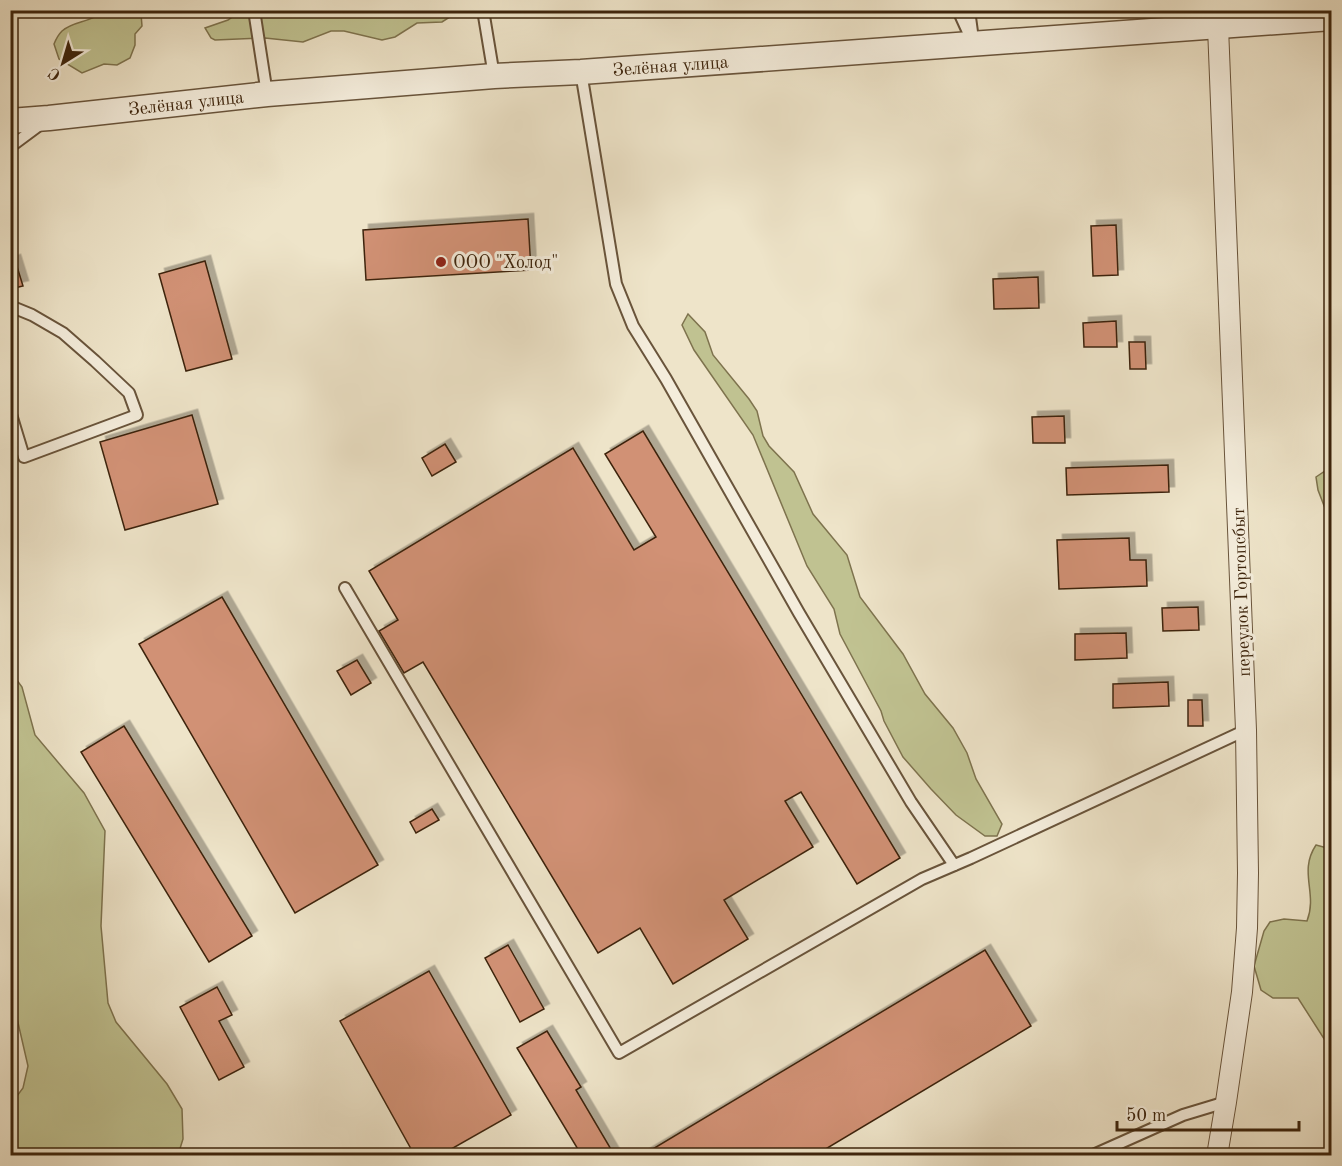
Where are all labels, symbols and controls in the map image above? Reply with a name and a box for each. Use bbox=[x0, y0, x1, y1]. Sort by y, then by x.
north arrow bbox=[33, 33, 93, 93]
street label: Зелёная улица bbox=[612, 53, 729, 80]
text: С bbox=[46, 64, 64, 83]
street label: Зелёная улица bbox=[127, 89, 245, 119]
place label: ООО "Холод" bbox=[453, 254, 558, 272]
marker: ООО "Холод" bbox=[434, 255, 448, 269]
street label: переулок Гортопсбыт bbox=[1230, 507, 1254, 677]
scale bar bbox=[1117, 1094, 1298, 1132]
text: 50 m bbox=[1126, 1107, 1166, 1125]

